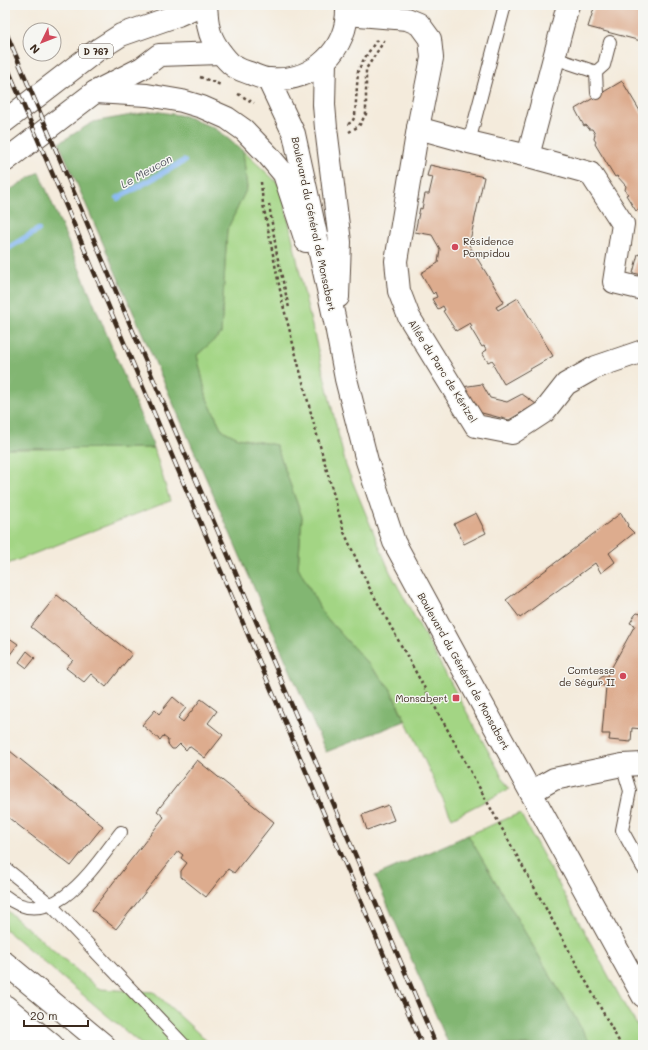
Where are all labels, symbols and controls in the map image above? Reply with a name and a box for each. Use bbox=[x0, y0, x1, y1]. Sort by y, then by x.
north arrow bbox=[22, 22, 62, 62]
text: N bbox=[26, 41, 43, 57]
road number: D 767 bbox=[79, 44, 113, 58]
street label: Boulevard du Général de Monsabert bbox=[289, 136, 339, 312]
water label: Le Meucon bbox=[118, 151, 174, 191]
place label: Résidence Pompidou bbox=[463, 234, 514, 260]
marker: Résidence Pompidou bbox=[450, 242, 460, 252]
street label: Allée du Parc de Kérizel bbox=[405, 317, 481, 425]
street label: Boulevard du Général de Monsabert bbox=[416, 590, 512, 752]
place label: Comtesse de Ségur II bbox=[559, 663, 616, 689]
marker: Comtesse de Ségur II bbox=[618, 671, 628, 681]
place label: Monsabert bbox=[395, 692, 448, 704]
marker: Monsabert bbox=[451, 693, 461, 703]
scale bar bbox=[24, 1002, 88, 1028]
text: 20 m bbox=[30, 1007, 58, 1023]

